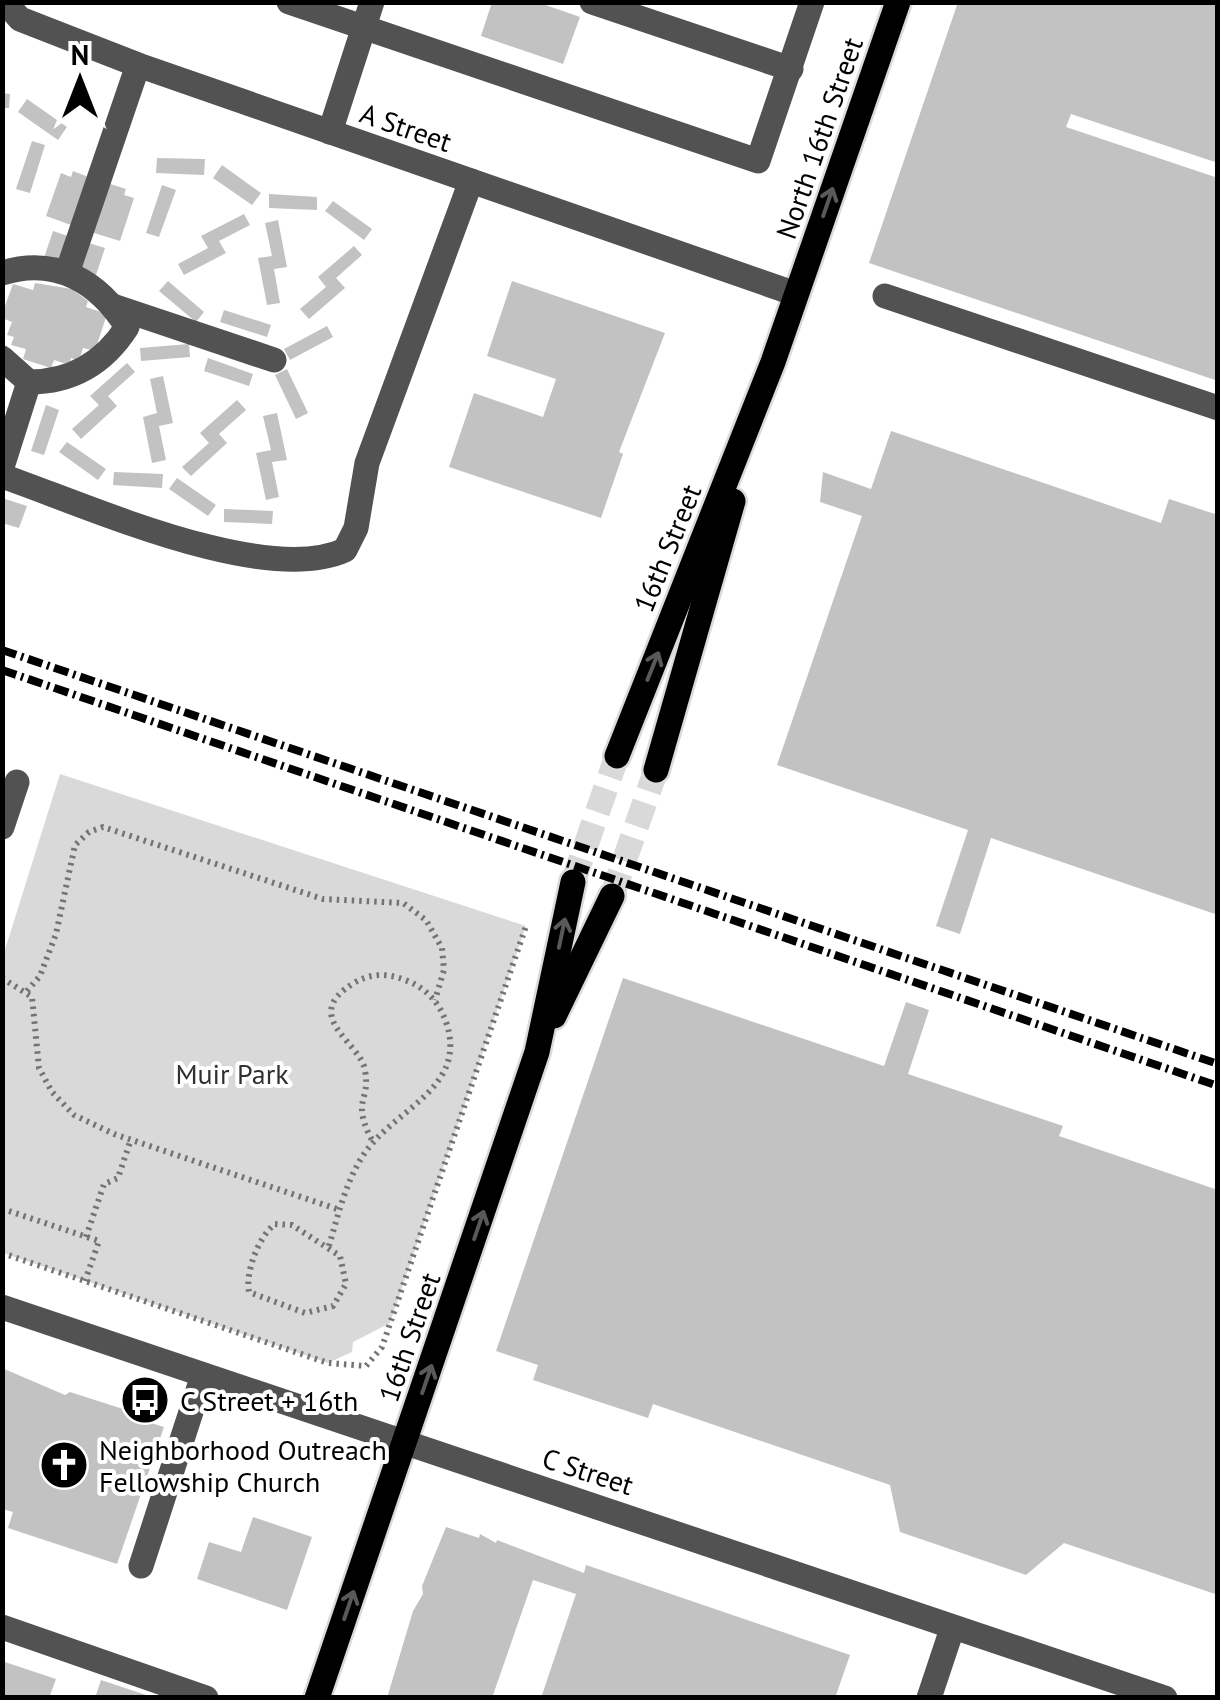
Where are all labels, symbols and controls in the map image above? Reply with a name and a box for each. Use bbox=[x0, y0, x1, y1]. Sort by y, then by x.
north arrow bbox=[30, 30, 130, 130]
street label: North 16th Street bbox=[767, 32, 871, 244]
text: N bbox=[71, 36, 89, 73]
street label: A Street bbox=[355, 94, 457, 160]
one-way arrow bbox=[821, 186, 839, 218]
street label: 16th Street bbox=[625, 478, 709, 617]
one-way arrow bbox=[645, 651, 663, 682]
one-way arrow bbox=[554, 918, 573, 950]
park label: Muir Park bbox=[175, 1055, 289, 1092]
one-way arrow bbox=[471, 1209, 489, 1241]
street label: 16th Street bbox=[370, 1267, 449, 1407]
one-way arrow bbox=[419, 1364, 437, 1396]
bus stop icon: C Street + 16th bbox=[119, 1374, 171, 1426]
place label: C Street + 16th bbox=[180, 1382, 358, 1419]
place label: Neighborhood Outreach Fellowship Church bbox=[99, 1431, 387, 1500]
church icon: Neighborhood Outreach Fellowship Church bbox=[38, 1439, 90, 1491]
street label: C Street bbox=[538, 1439, 639, 1503]
one-way arrow bbox=[341, 1591, 359, 1622]

